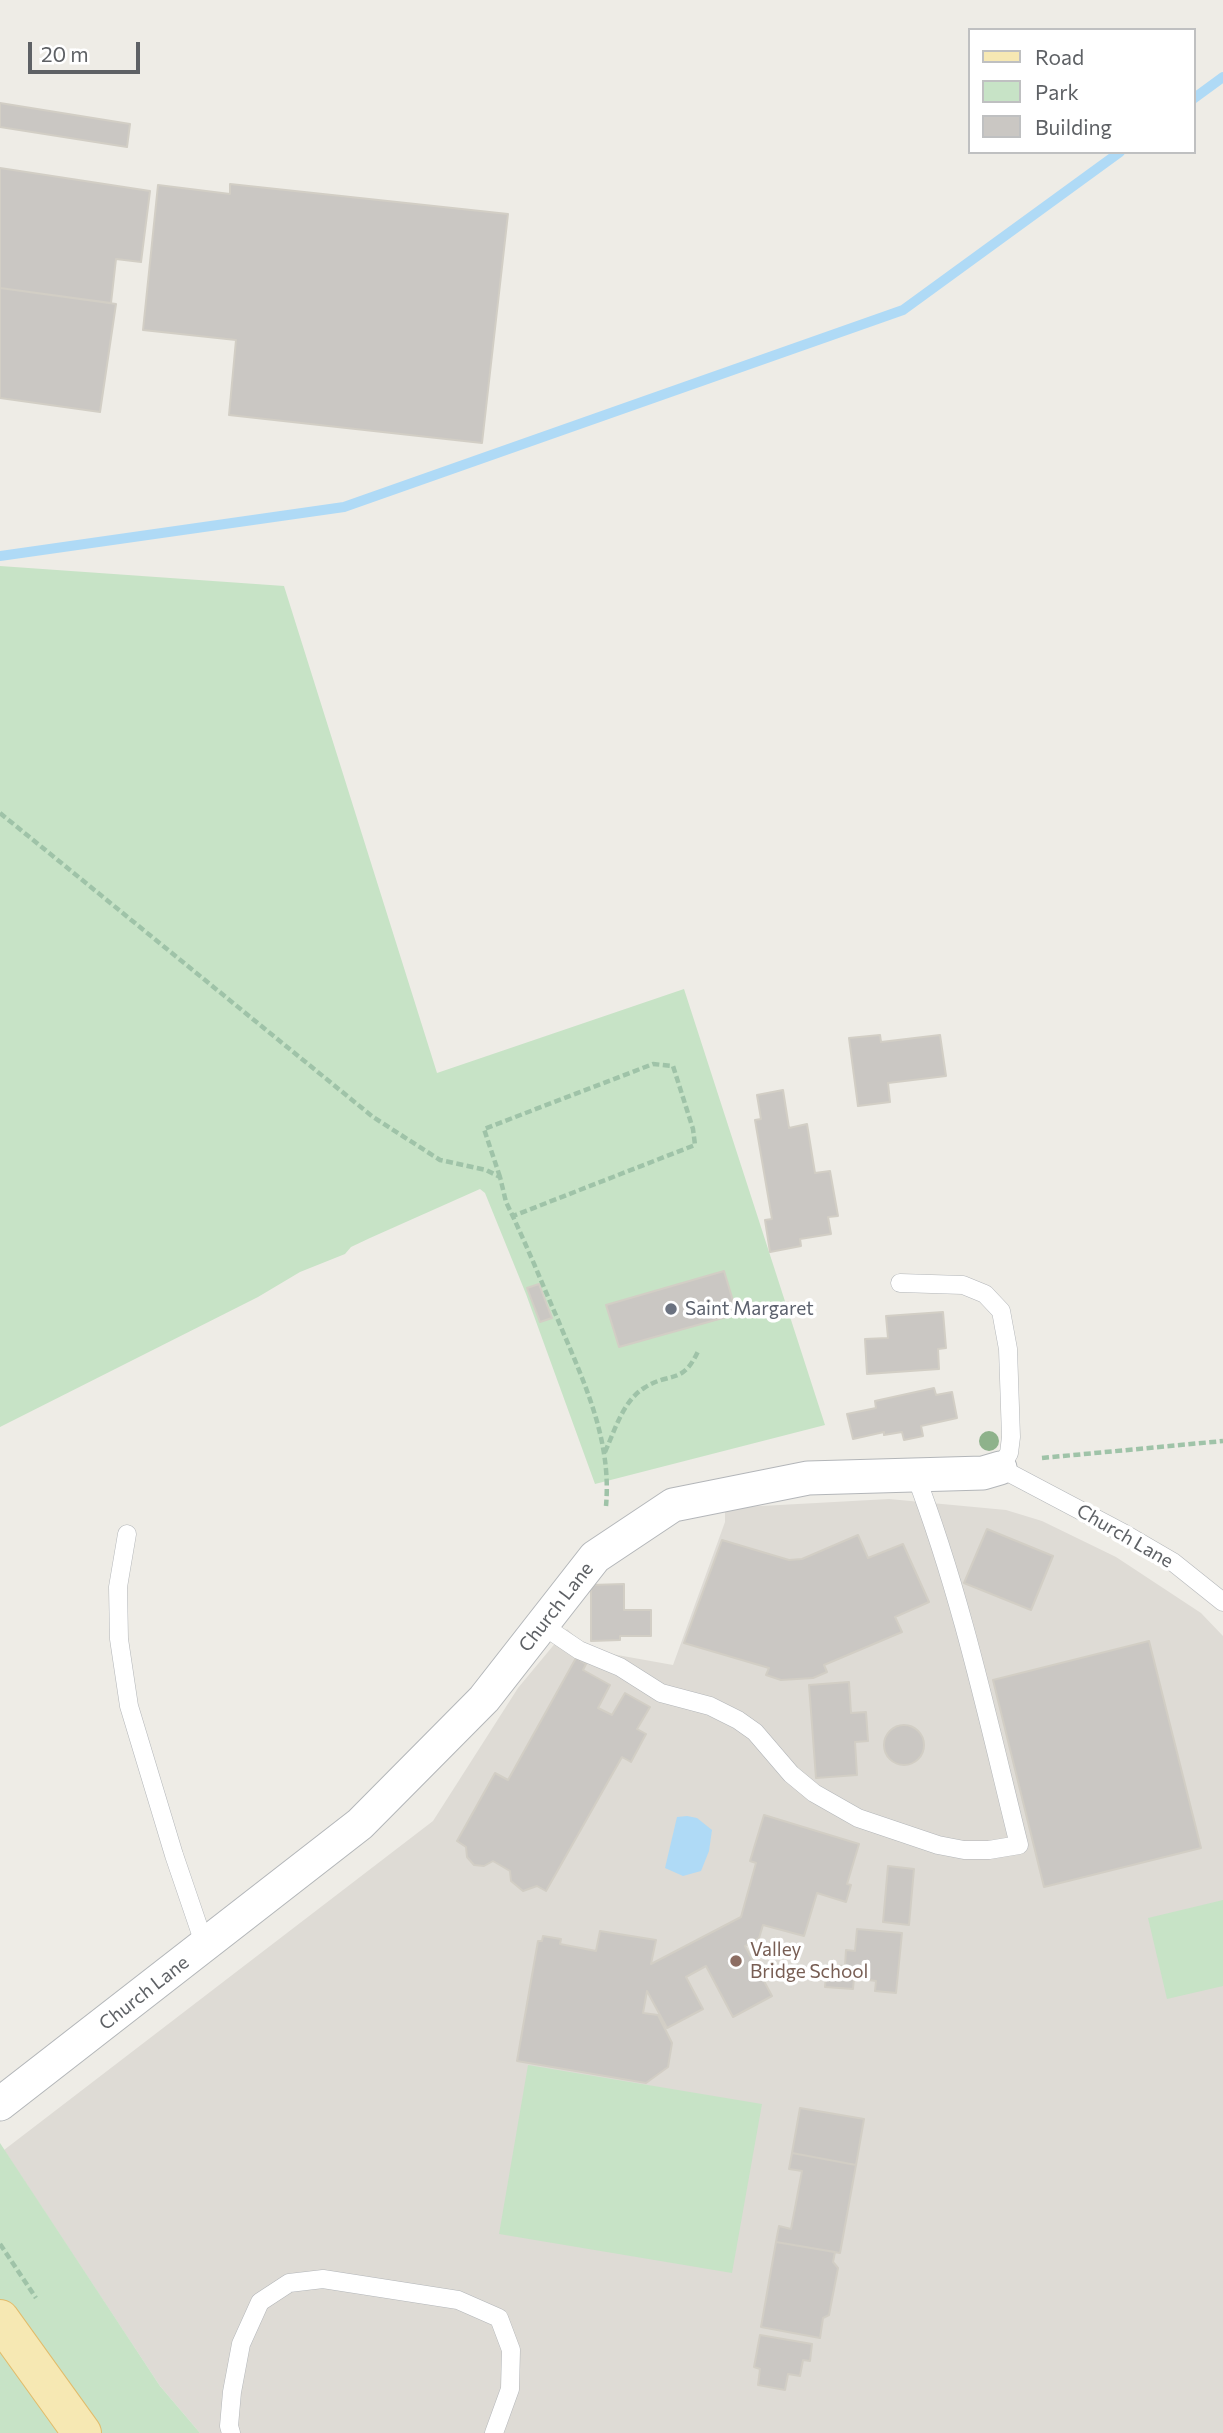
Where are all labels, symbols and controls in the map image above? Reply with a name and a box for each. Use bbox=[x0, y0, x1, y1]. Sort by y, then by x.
scale bar bbox=[32, 28, 144, 72]
legend bbox=[968, 28, 1195, 154]
text: 20 m bbox=[41, 41, 89, 66]
text: Road bbox=[1035, 44, 1084, 69]
text: Park bbox=[1035, 79, 1079, 104]
text: Building bbox=[1035, 114, 1112, 139]
place label: Saint Margaret bbox=[685, 1298, 814, 1320]
marker: Saint Margaret bbox=[663, 1301, 679, 1317]
street label: Church Lane bbox=[1073, 1499, 1177, 1573]
street label: Church Lane bbox=[514, 1558, 598, 1656]
place label: Valley Bridge School bbox=[750, 1939, 868, 1983]
street label: Church Lane bbox=[95, 1951, 193, 2035]
marker: Valley Bridge School bbox=[728, 1953, 744, 1969]

